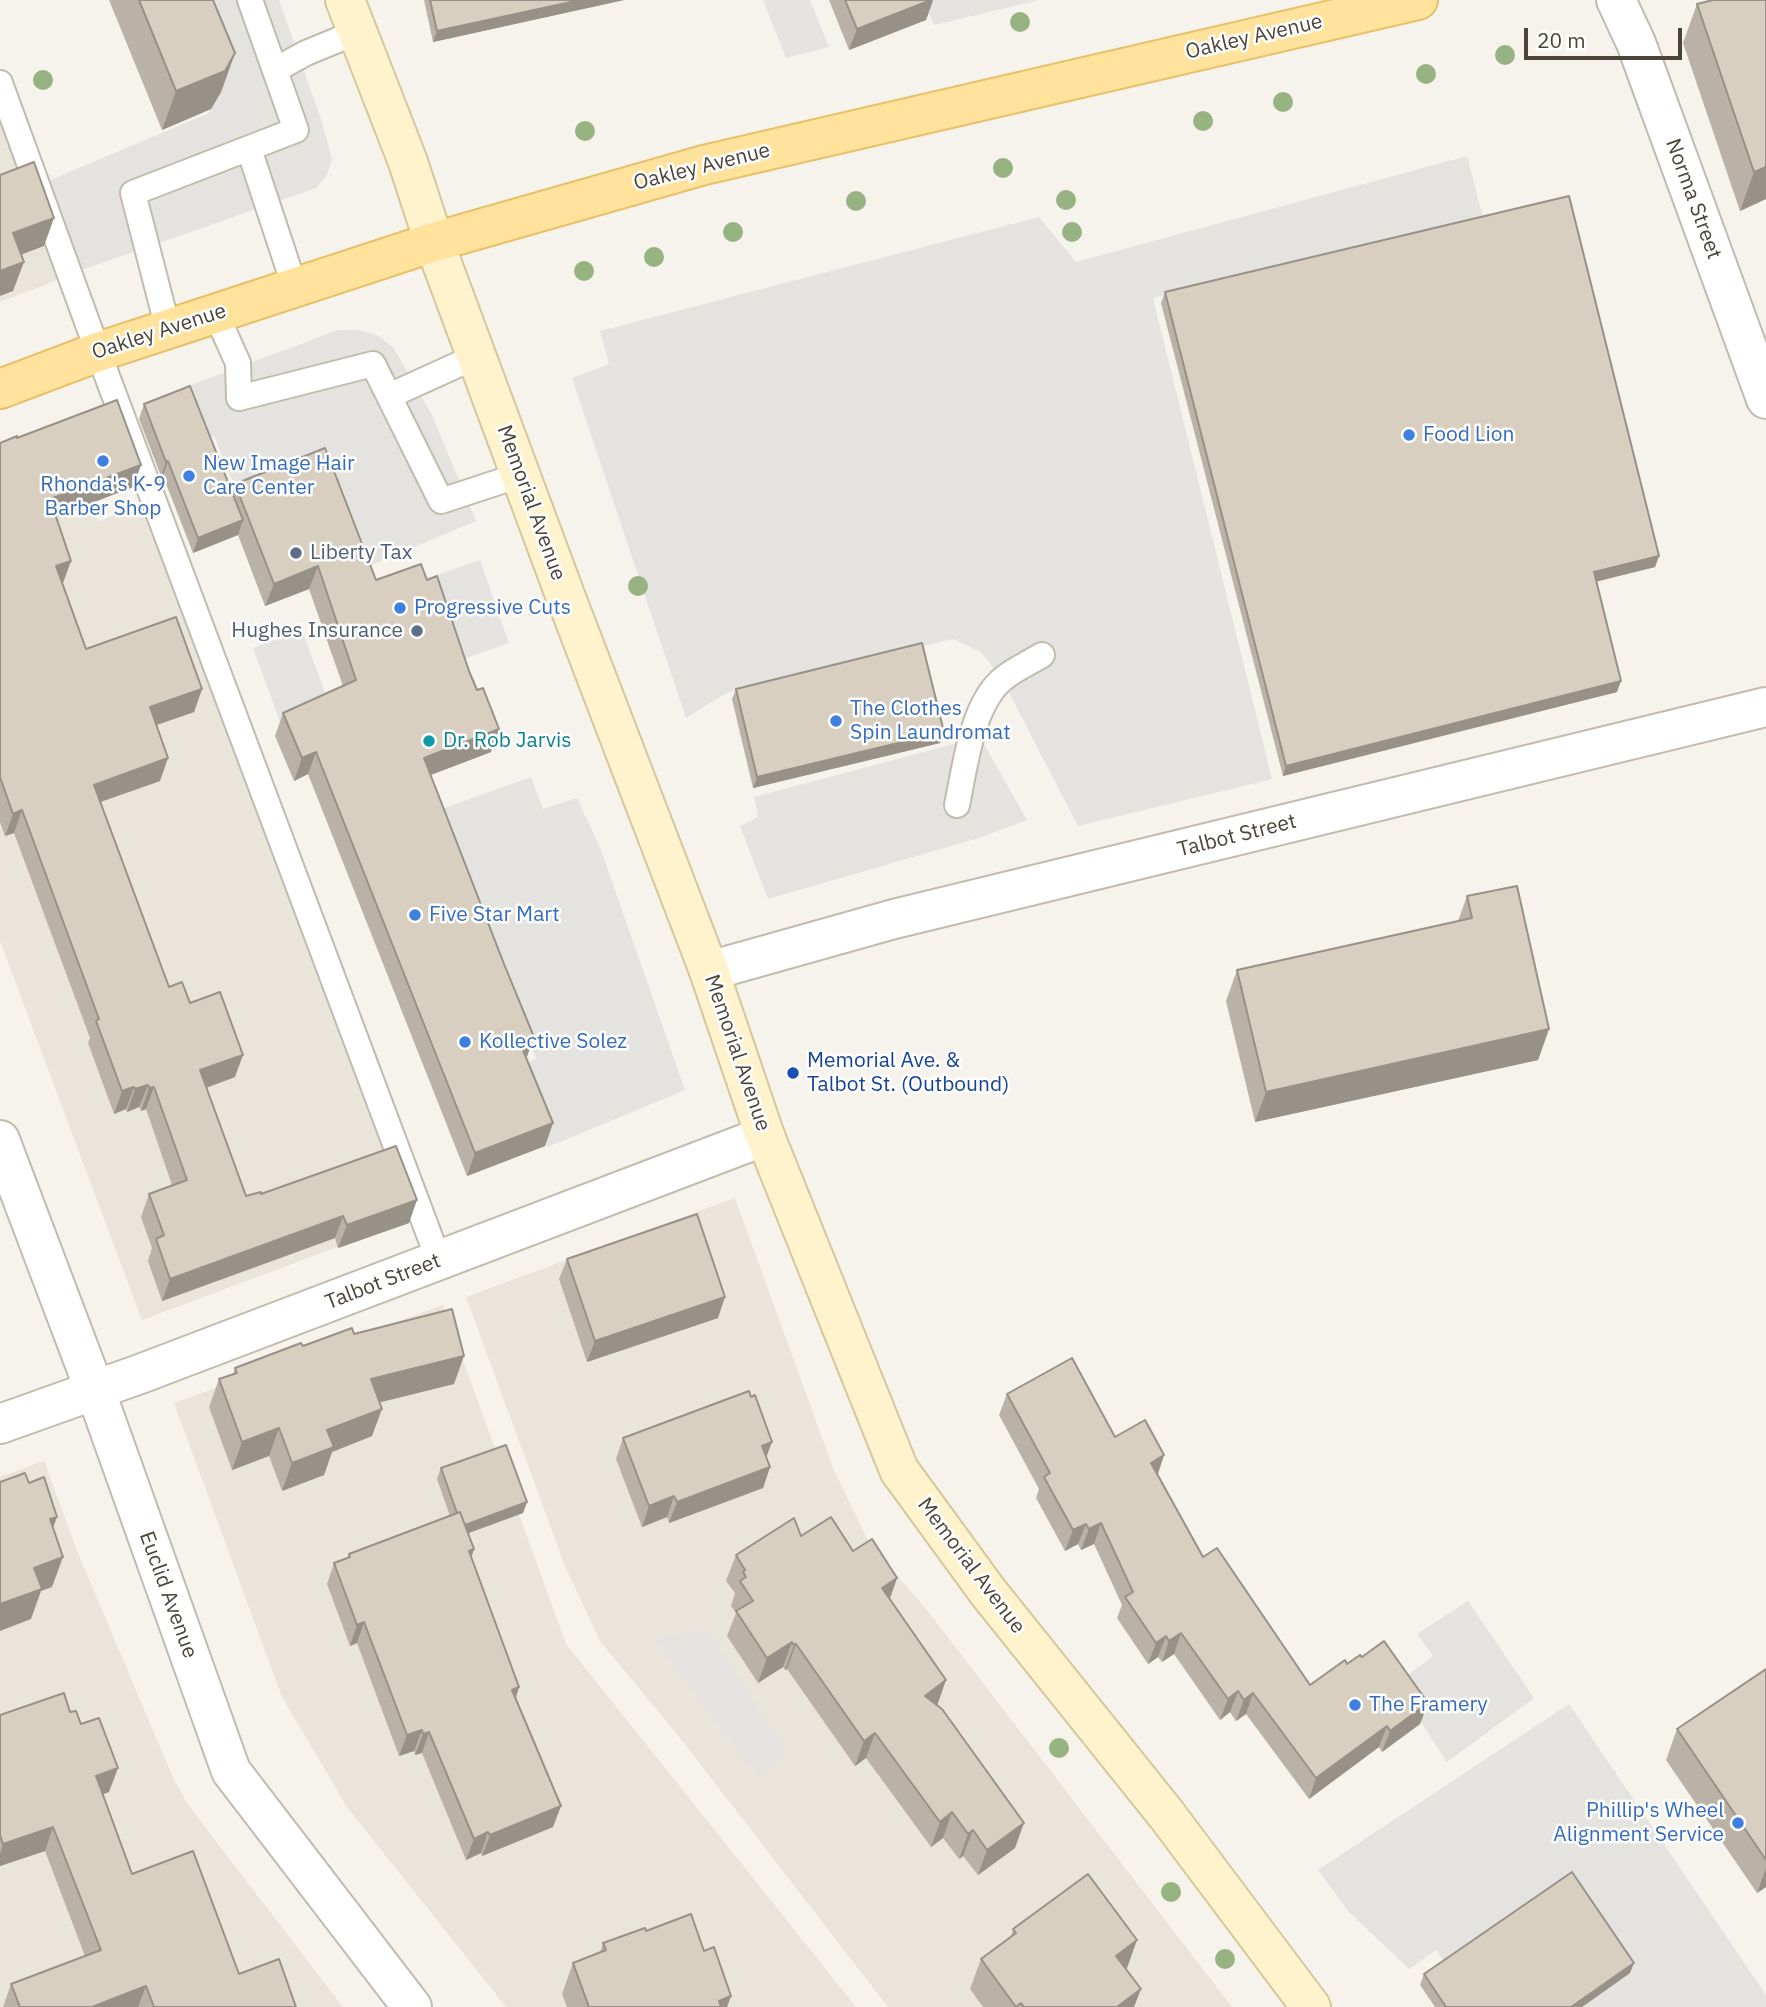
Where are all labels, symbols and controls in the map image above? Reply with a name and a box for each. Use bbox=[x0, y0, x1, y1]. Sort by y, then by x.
street label: Oakley Avenue bbox=[1183, 9, 1325, 65]
scale bar bbox=[1528, 14, 1686, 58]
text: 20 m bbox=[1537, 26, 1586, 54]
street label: Norma Street bbox=[1660, 135, 1726, 263]
street label: Oakley Avenue bbox=[631, 138, 773, 196]
street label: Oakley Avenue bbox=[89, 298, 229, 366]
street label: Memorial Avenue bbox=[491, 422, 571, 584]
place label: Food Lion bbox=[1423, 422, 1514, 448]
marker: Food Lion bbox=[1401, 427, 1417, 443]
place label: New Image Hair Care Center bbox=[203, 451, 355, 501]
marker: Rhonda's K-9 Barber Shop bbox=[95, 453, 111, 469]
marker: New Image Hair Care Center bbox=[181, 468, 197, 484]
place label: Rhonda's K-9 Barber Shop bbox=[40, 472, 166, 522]
place label: Liberty Tax bbox=[310, 540, 412, 566]
marker: Liberty Tax bbox=[288, 545, 304, 561]
place label: Progressive Cuts bbox=[414, 595, 571, 621]
marker: Progressive Cuts bbox=[392, 600, 408, 616]
place label: Hughes Insurance bbox=[231, 618, 403, 644]
marker: Hughes Insurance bbox=[409, 623, 425, 639]
place label: The Clothes Spin Laundromat bbox=[850, 696, 1011, 746]
marker: The Clothes Spin Laundromat bbox=[828, 713, 844, 729]
place label: Dr. Rob Jarvis bbox=[443, 728, 571, 754]
marker: Dr. Rob Jarvis bbox=[421, 733, 437, 749]
street label: Talbot Street bbox=[1175, 809, 1299, 863]
place label: Five Star Mart bbox=[429, 902, 560, 928]
marker: Five Star Mart bbox=[407, 907, 423, 923]
street label: Memorial Avenue bbox=[698, 972, 776, 1134]
place label: Kollective Solez bbox=[479, 1029, 627, 1055]
marker: Kollective Solez bbox=[457, 1034, 473, 1050]
place label: Memorial Ave. & Talbot St. (Outbound) bbox=[807, 1048, 1009, 1098]
marker: Memorial Ave. & Talbot St. (Outbound) bbox=[785, 1065, 801, 1081]
street label: Talbot Street bbox=[322, 1248, 444, 1316]
street label: Memorial Avenue bbox=[912, 1493, 1030, 1639]
street label: Euclid Avenue bbox=[133, 1528, 203, 1662]
place label: The Framery bbox=[1369, 1692, 1488, 1718]
marker: The Framery bbox=[1347, 1697, 1363, 1713]
place label: Phillip's Wheel Alignment Service bbox=[1553, 1798, 1724, 1848]
marker: Phillip's Wheel Alignment Service bbox=[1730, 1815, 1746, 1831]

